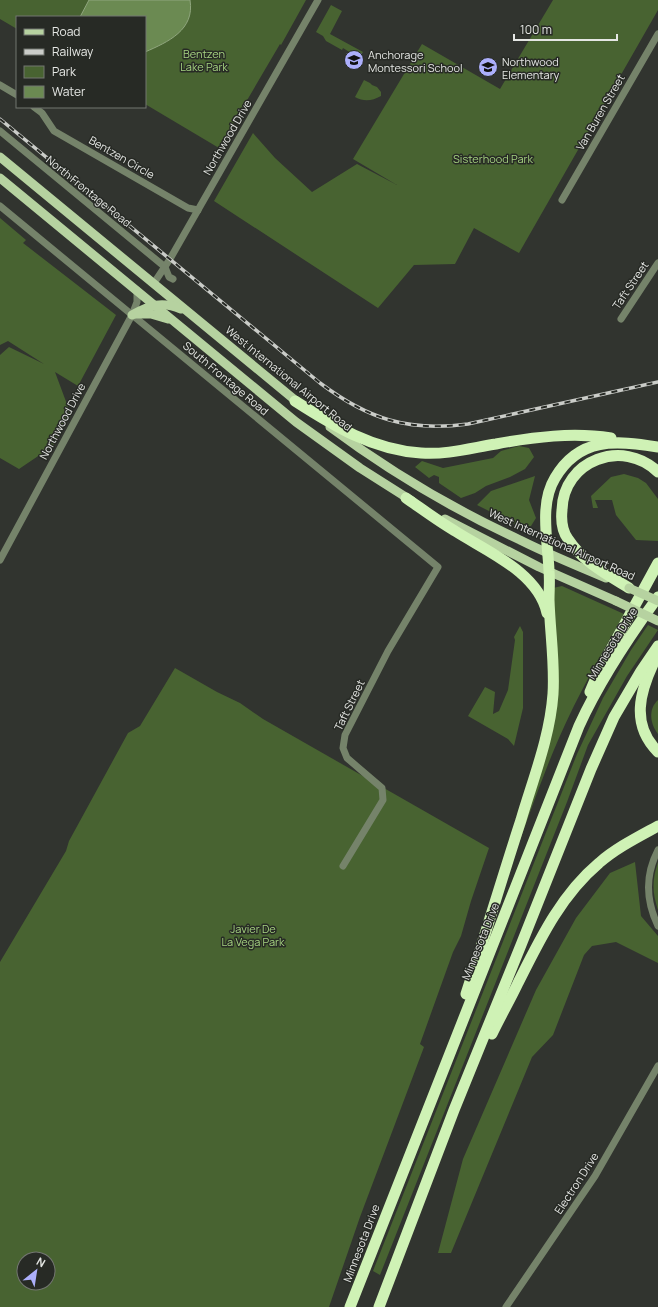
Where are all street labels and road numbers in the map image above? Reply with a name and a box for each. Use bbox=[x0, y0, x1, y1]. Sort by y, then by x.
street label: Van Buren Street bbox=[572, 71, 628, 153]
street label: Northwood Drive bbox=[199, 96, 255, 177]
street label: Bentzen Circle bbox=[86, 132, 158, 182]
street label: North Frontage Road bbox=[43, 152, 135, 230]
street label: Taft Street bbox=[608, 258, 652, 312]
street label: West International Airport Road bbox=[223, 322, 355, 434]
street label: South Frontage Road bbox=[180, 338, 272, 418]
street label: Northwood Drive bbox=[36, 380, 89, 462]
street label: West International Airport Road bbox=[486, 505, 638, 583]
street label: Minnesota Drive bbox=[584, 604, 640, 682]
street label: Taft Street bbox=[330, 677, 368, 733]
street label: Minnesota Drive bbox=[458, 900, 503, 982]
street label: Electron Drive bbox=[550, 1149, 602, 1217]
street label: Minnesota Drive bbox=[339, 1202, 383, 1284]

